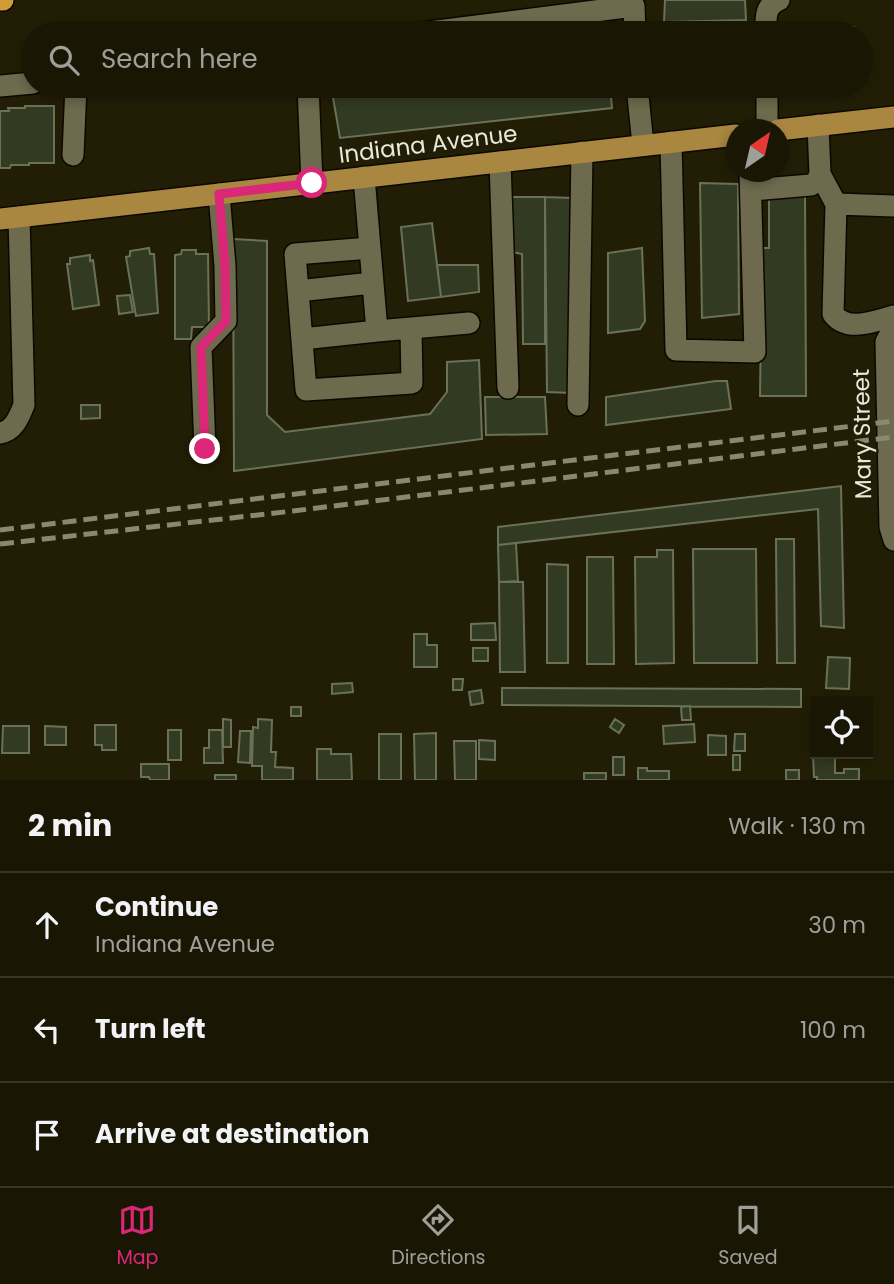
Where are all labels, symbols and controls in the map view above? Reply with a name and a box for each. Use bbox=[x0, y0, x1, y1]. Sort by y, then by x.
search box bbox=[21, 21, 873, 98]
icon: search bbox=[45, 41, 83, 79]
text: Search here bbox=[101, 41, 258, 77]
street label: Indiana Avenue bbox=[337, 117, 519, 171]
north arrow bbox=[726, 119, 789, 182]
route start bbox=[296, 167, 327, 198]
street label: Mary Street bbox=[845, 369, 879, 499]
route end bbox=[189, 433, 220, 464]
map controls bbox=[810, 696, 873, 759]
button: locate bbox=[810, 696, 873, 759]
text: 2 min bbox=[28, 804, 112, 847]
text: Walk · 130 m bbox=[728, 810, 866, 842]
text: Continue bbox=[95, 889, 218, 925]
icon: ahead bbox=[28, 906, 66, 944]
text: 30 m bbox=[808, 909, 866, 941]
text: Indiana Avenue bbox=[95, 928, 275, 960]
icon: left bbox=[28, 1011, 66, 1049]
text: Turn left bbox=[95, 1011, 206, 1047]
text: 100 m bbox=[800, 1014, 866, 1046]
icon: arrive bbox=[28, 1116, 66, 1154]
text: Arrive at destination bbox=[95, 1116, 370, 1152]
tab: Map bbox=[116, 1201, 158, 1272]
tab: Directions bbox=[391, 1201, 486, 1272]
tab: Saved bbox=[718, 1201, 778, 1272]

